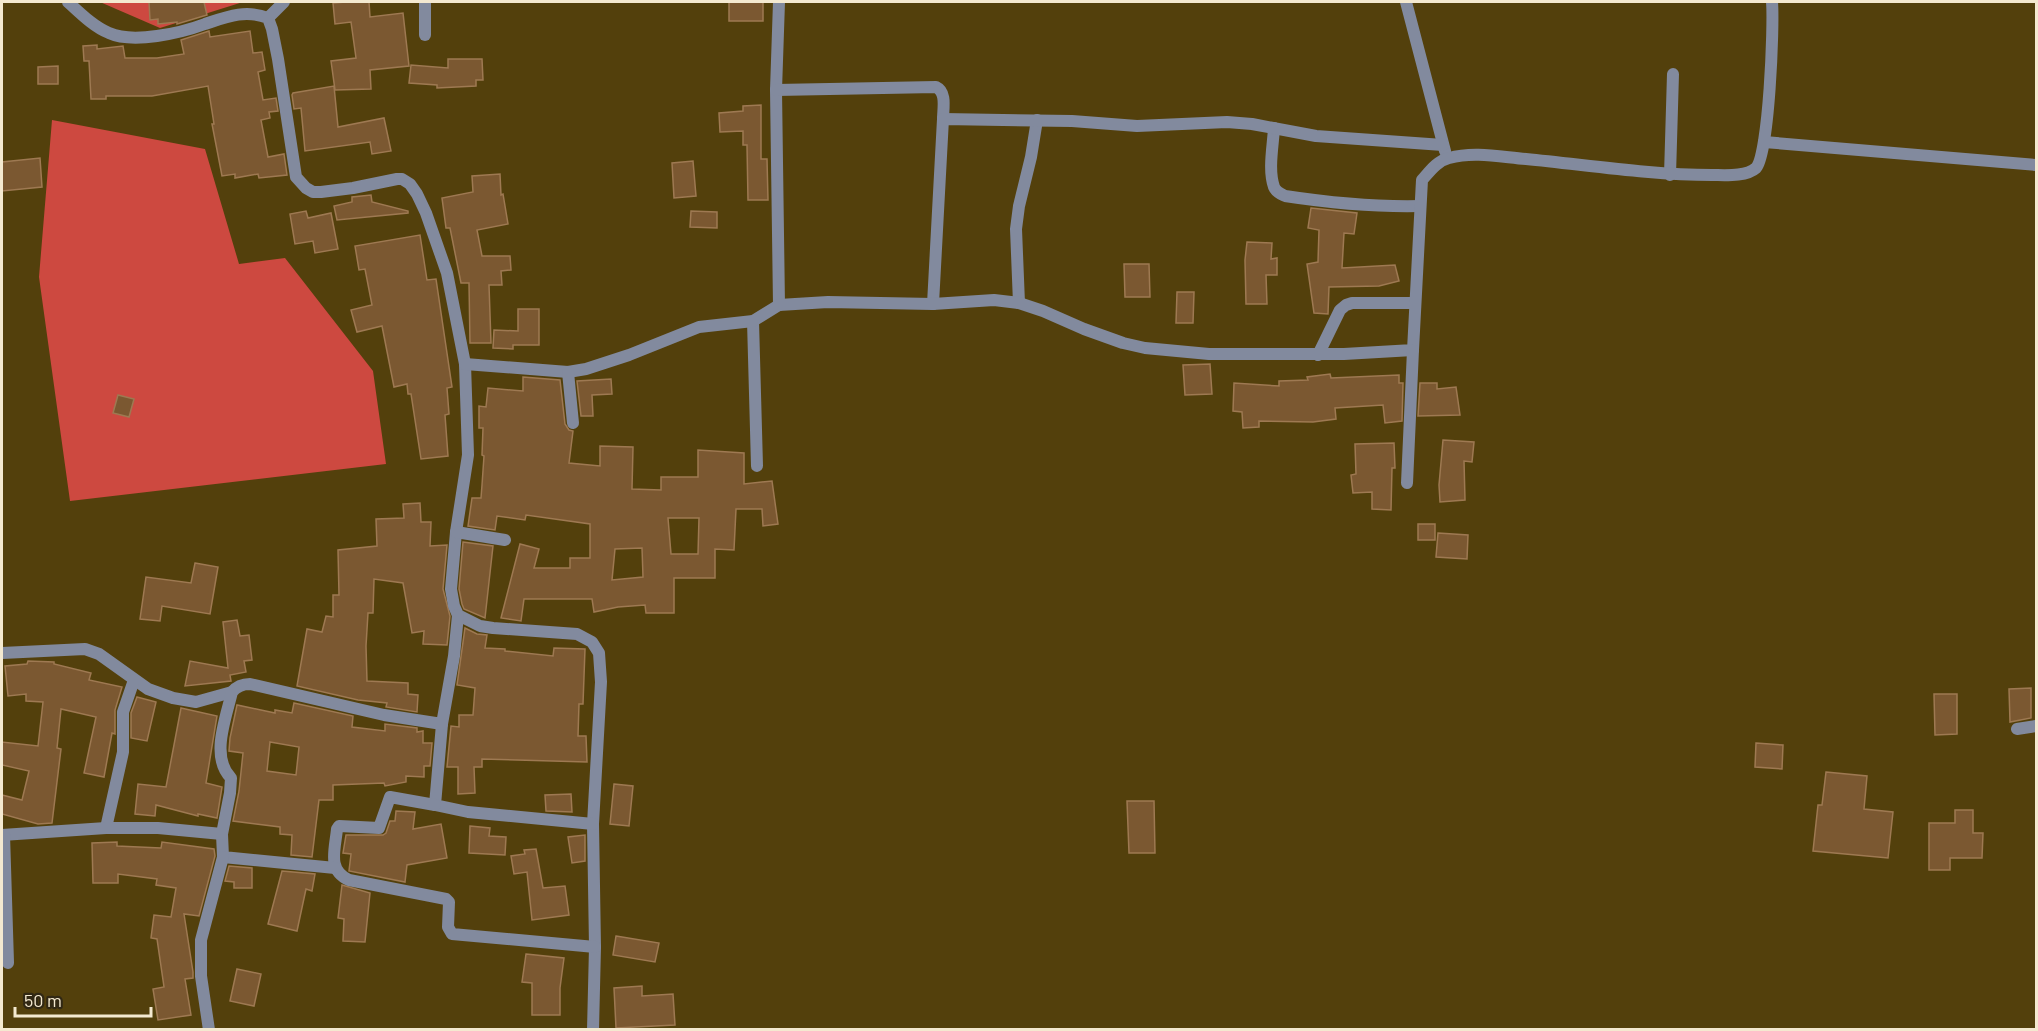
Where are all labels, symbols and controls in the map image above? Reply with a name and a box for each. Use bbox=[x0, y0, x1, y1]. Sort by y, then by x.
scale bar bbox=[15, 980, 152, 1018]
text: 50 m bbox=[24, 989, 62, 1011]

